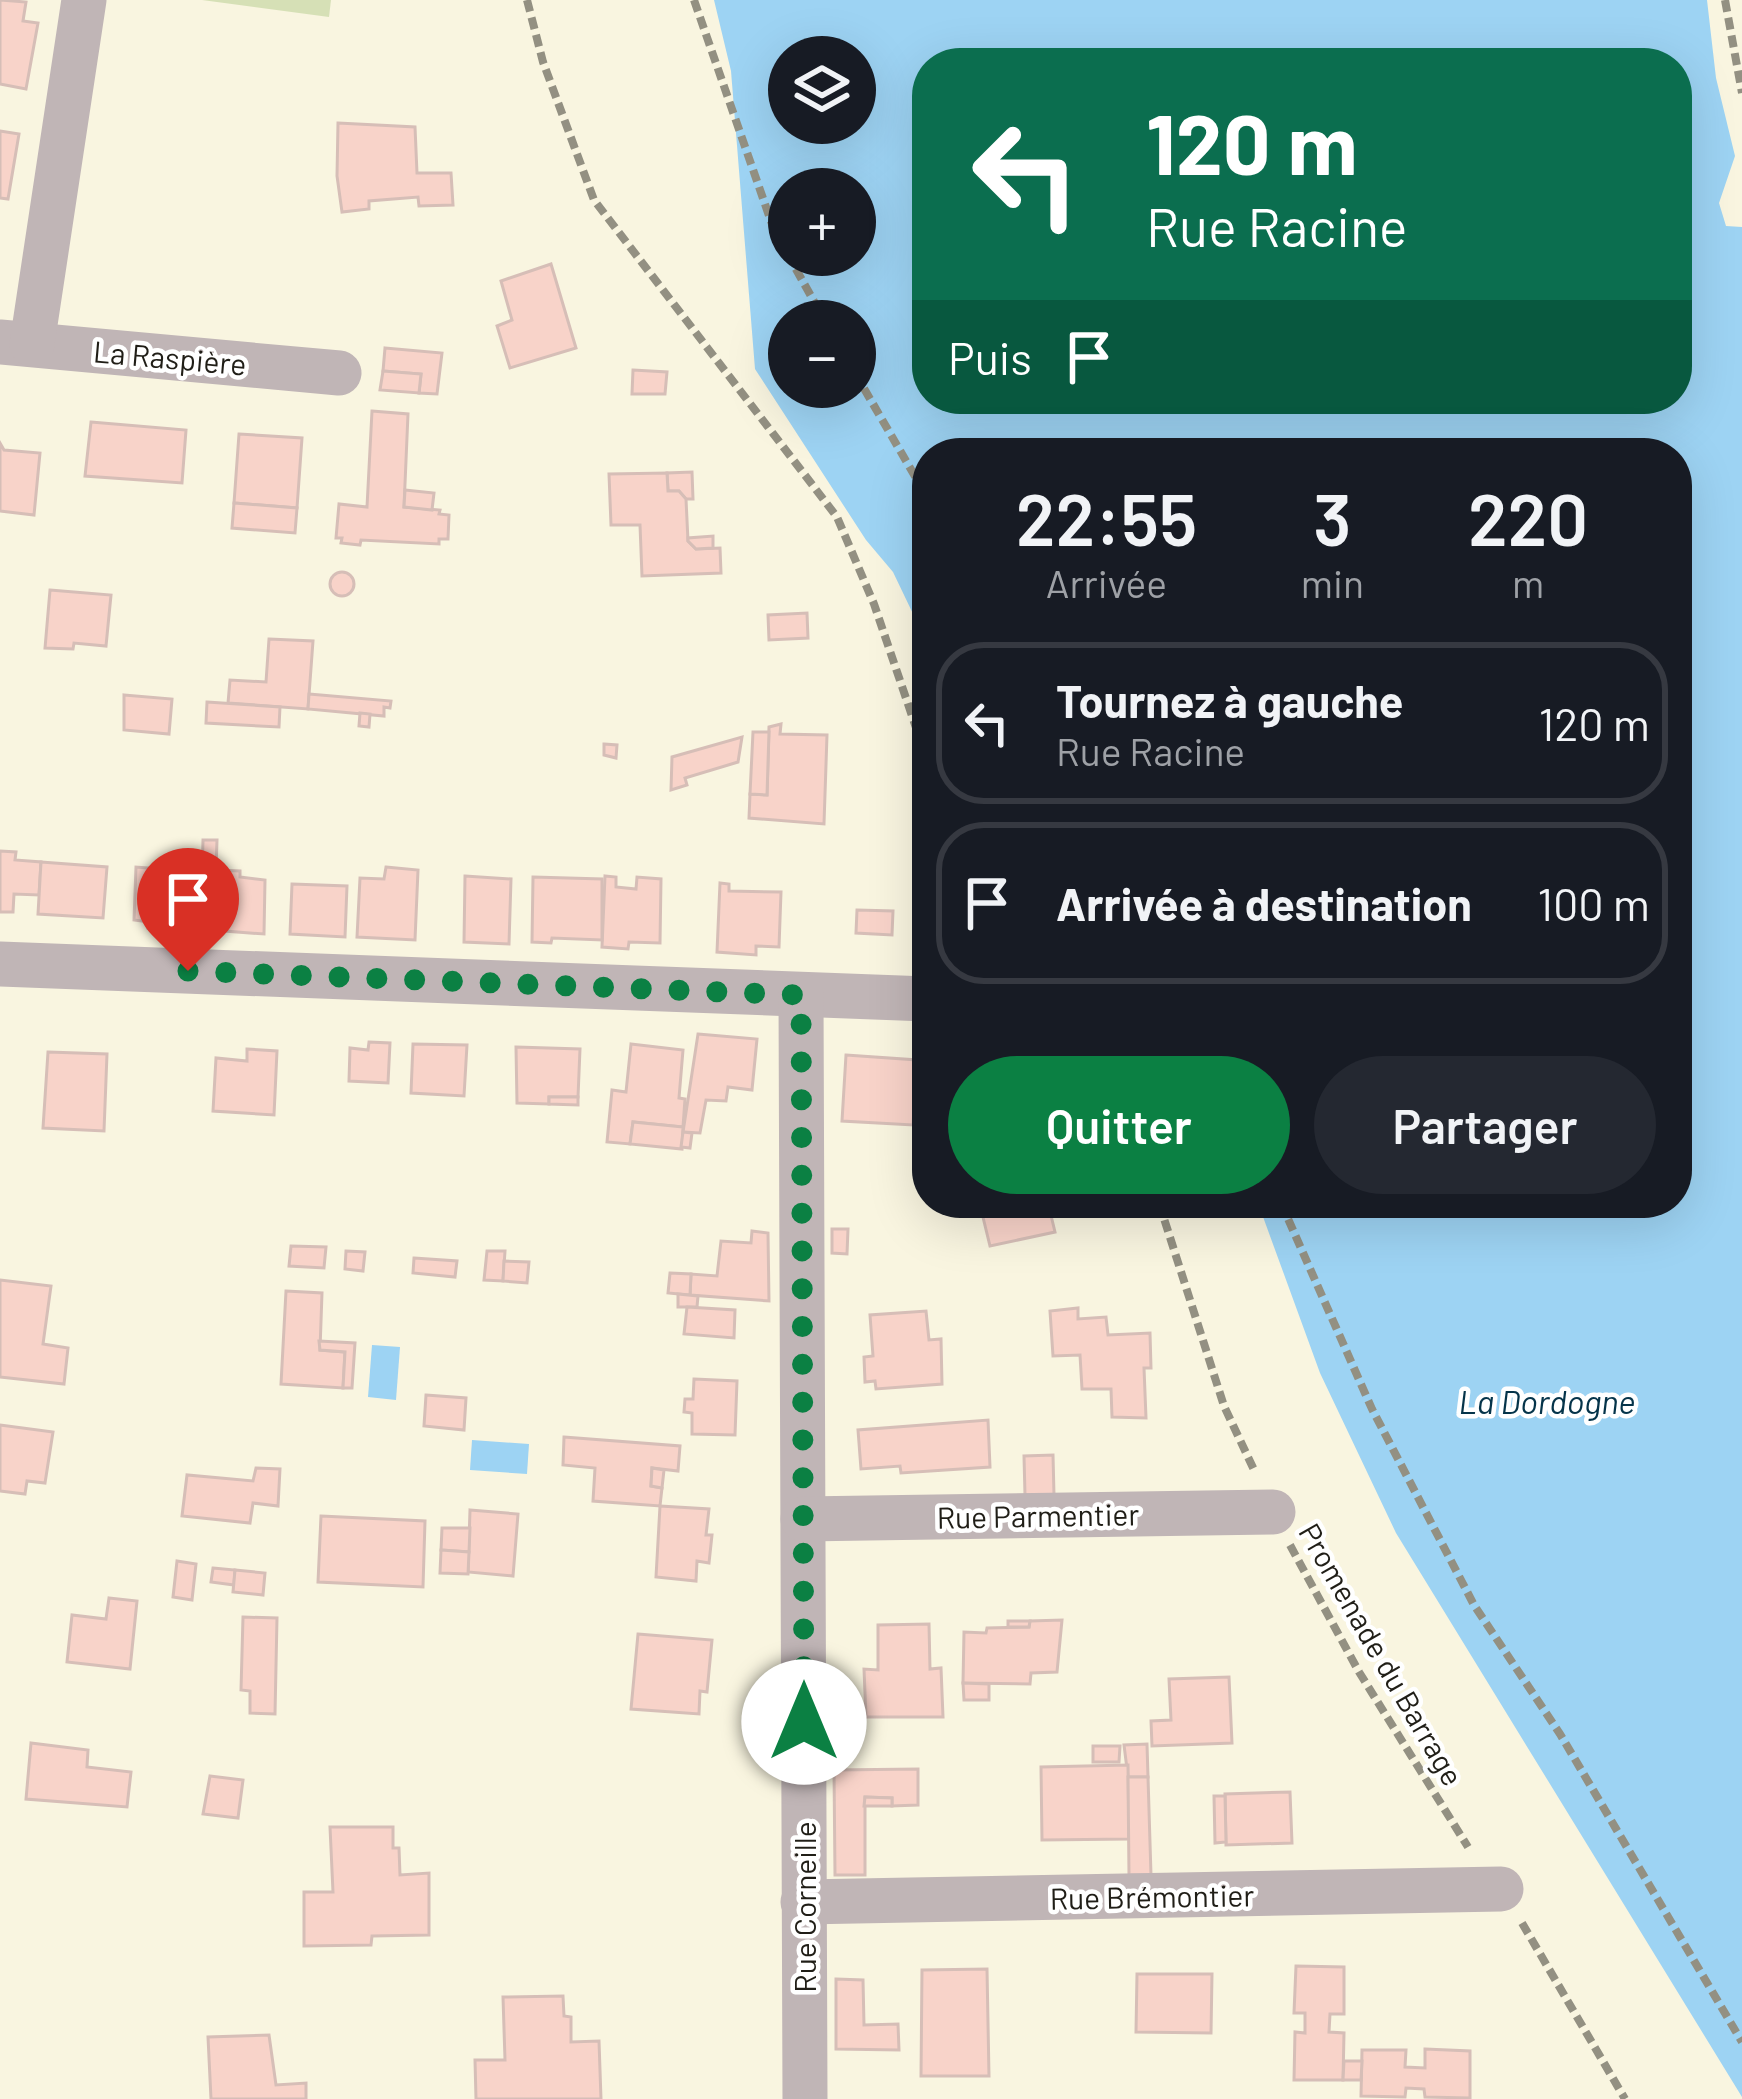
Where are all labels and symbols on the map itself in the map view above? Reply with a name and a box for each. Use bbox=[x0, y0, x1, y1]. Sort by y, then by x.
street label: La Raspière bbox=[92, 332, 248, 382]
pin bbox=[137, 848, 239, 971]
water label: La Dordogne bbox=[1459, 1381, 1635, 1421]
street label: Rue Parmentier bbox=[936, 1495, 1140, 1535]
street label: Promenade du Barrage bbox=[1292, 1516, 1472, 1792]
position arrow bbox=[741, 1659, 867, 1785]
street label: Rue Corneille bbox=[786, 1821, 822, 1993]
street label: Rue Brémontier bbox=[1049, 1876, 1255, 1916]

